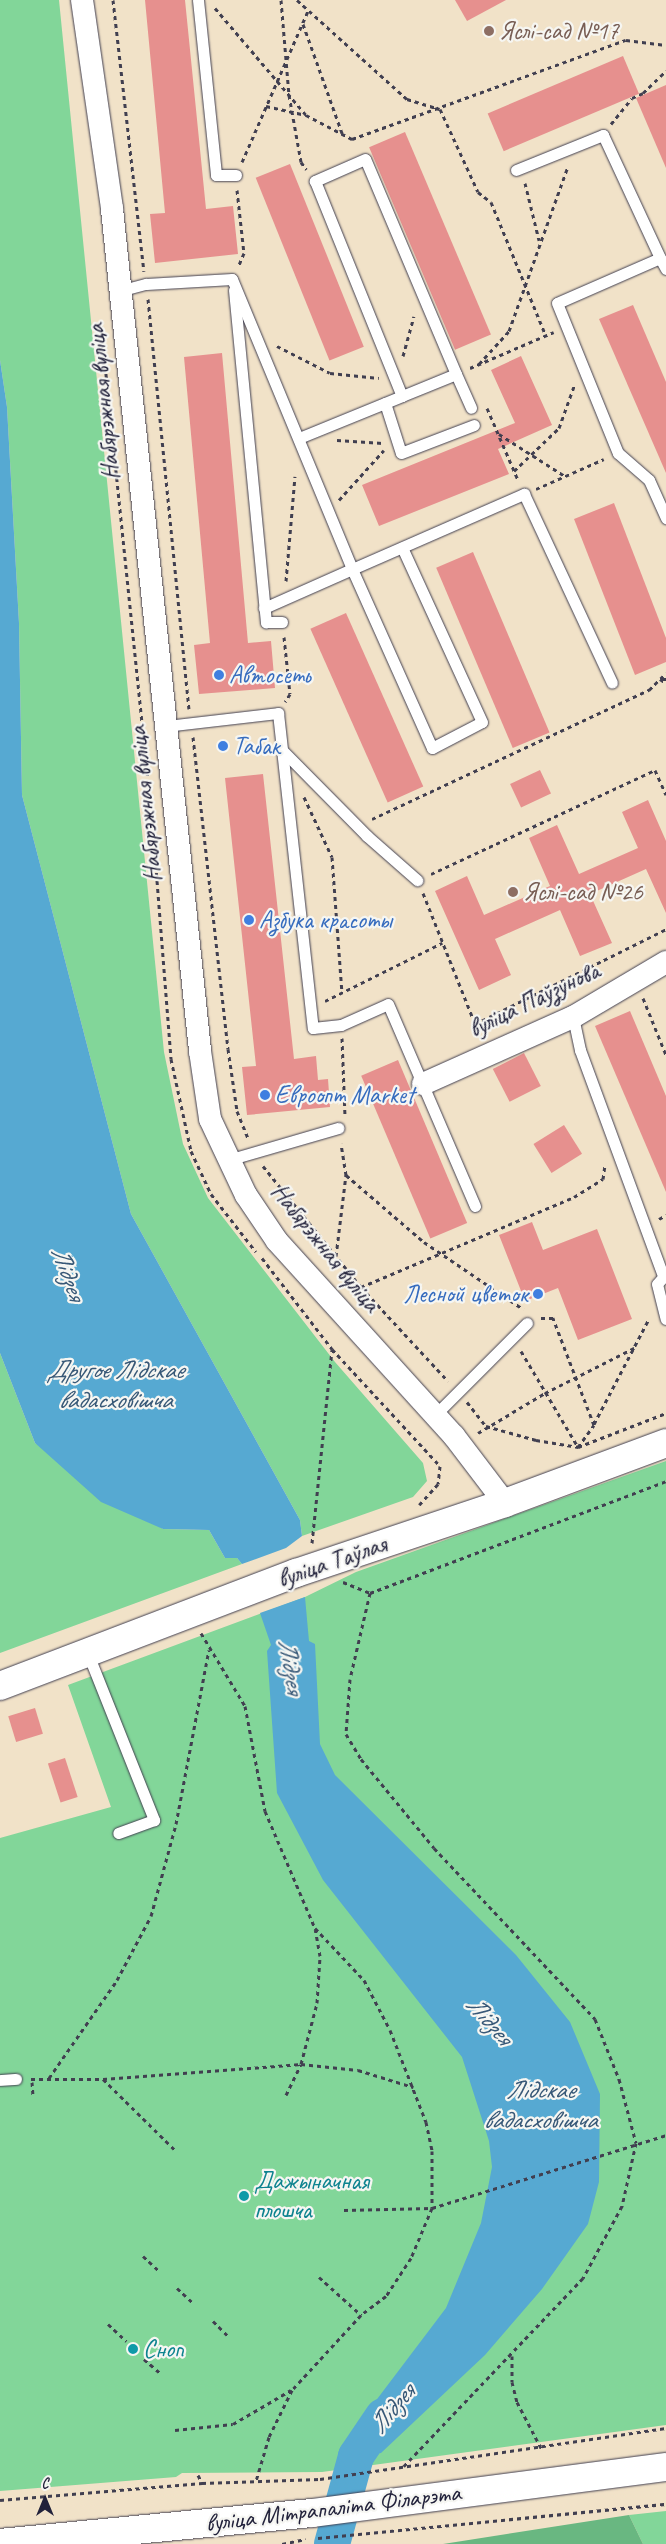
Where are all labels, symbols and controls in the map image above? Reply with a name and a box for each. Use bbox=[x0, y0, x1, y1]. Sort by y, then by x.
place label: Яслі-сад №17 bbox=[499, 16, 619, 46]
marker: Яслі-сад №17 bbox=[483, 25, 495, 37]
street label: Набярэжная вуліца bbox=[81, 323, 127, 481]
place label: Автосеть bbox=[229, 660, 310, 690]
marker: Автосеть bbox=[213, 669, 225, 681]
street label: Набярэжная вуліца bbox=[123, 725, 169, 883]
place label: Табак bbox=[233, 731, 280, 761]
marker: Табак bbox=[217, 740, 229, 752]
place label: Яслі-сад №26 bbox=[523, 877, 643, 907]
marker: Яслі-сад №26 bbox=[507, 886, 519, 898]
place label: Азбука красоты bbox=[259, 905, 393, 935]
marker: Азбука красоты bbox=[243, 914, 255, 926]
street label: вуліца Паўзунова bbox=[463, 955, 605, 1045]
place label: Евроопт Market bbox=[275, 1080, 414, 1110]
marker: Евроопт Market bbox=[259, 1089, 271, 1101]
street label: Набярэжная вуліца bbox=[265, 1178, 385, 1318]
water label: Лідзея bbox=[44, 1242, 92, 1304]
place label: Лесной цветок bbox=[403, 1279, 528, 1309]
marker: Лесной цветок bbox=[532, 1288, 544, 1300]
water label: Другое Лідскае вадасховішча bbox=[47, 1354, 183, 1416]
street label: вуліца Таўлая bbox=[274, 1530, 390, 1594]
water label: Лідзея bbox=[271, 1637, 311, 1695]
water label: Лідзея bbox=[459, 1989, 519, 2051]
water label: Лідскае вадасховішча bbox=[483, 2074, 597, 2136]
place label: Дажыначная плошча bbox=[254, 2167, 369, 2226]
marker: Дажыначная плошча bbox=[238, 2190, 250, 2202]
place label: Сноп bbox=[143, 2334, 184, 2364]
marker: Сноп bbox=[127, 2343, 139, 2355]
water label: Лідзея bbox=[363, 2378, 421, 2440]
north arrow bbox=[20, 2474, 70, 2524]
text: С bbox=[42, 2475, 48, 2492]
street label: вуліца Мітрапаліта Філарэта bbox=[204, 2477, 462, 2539]

